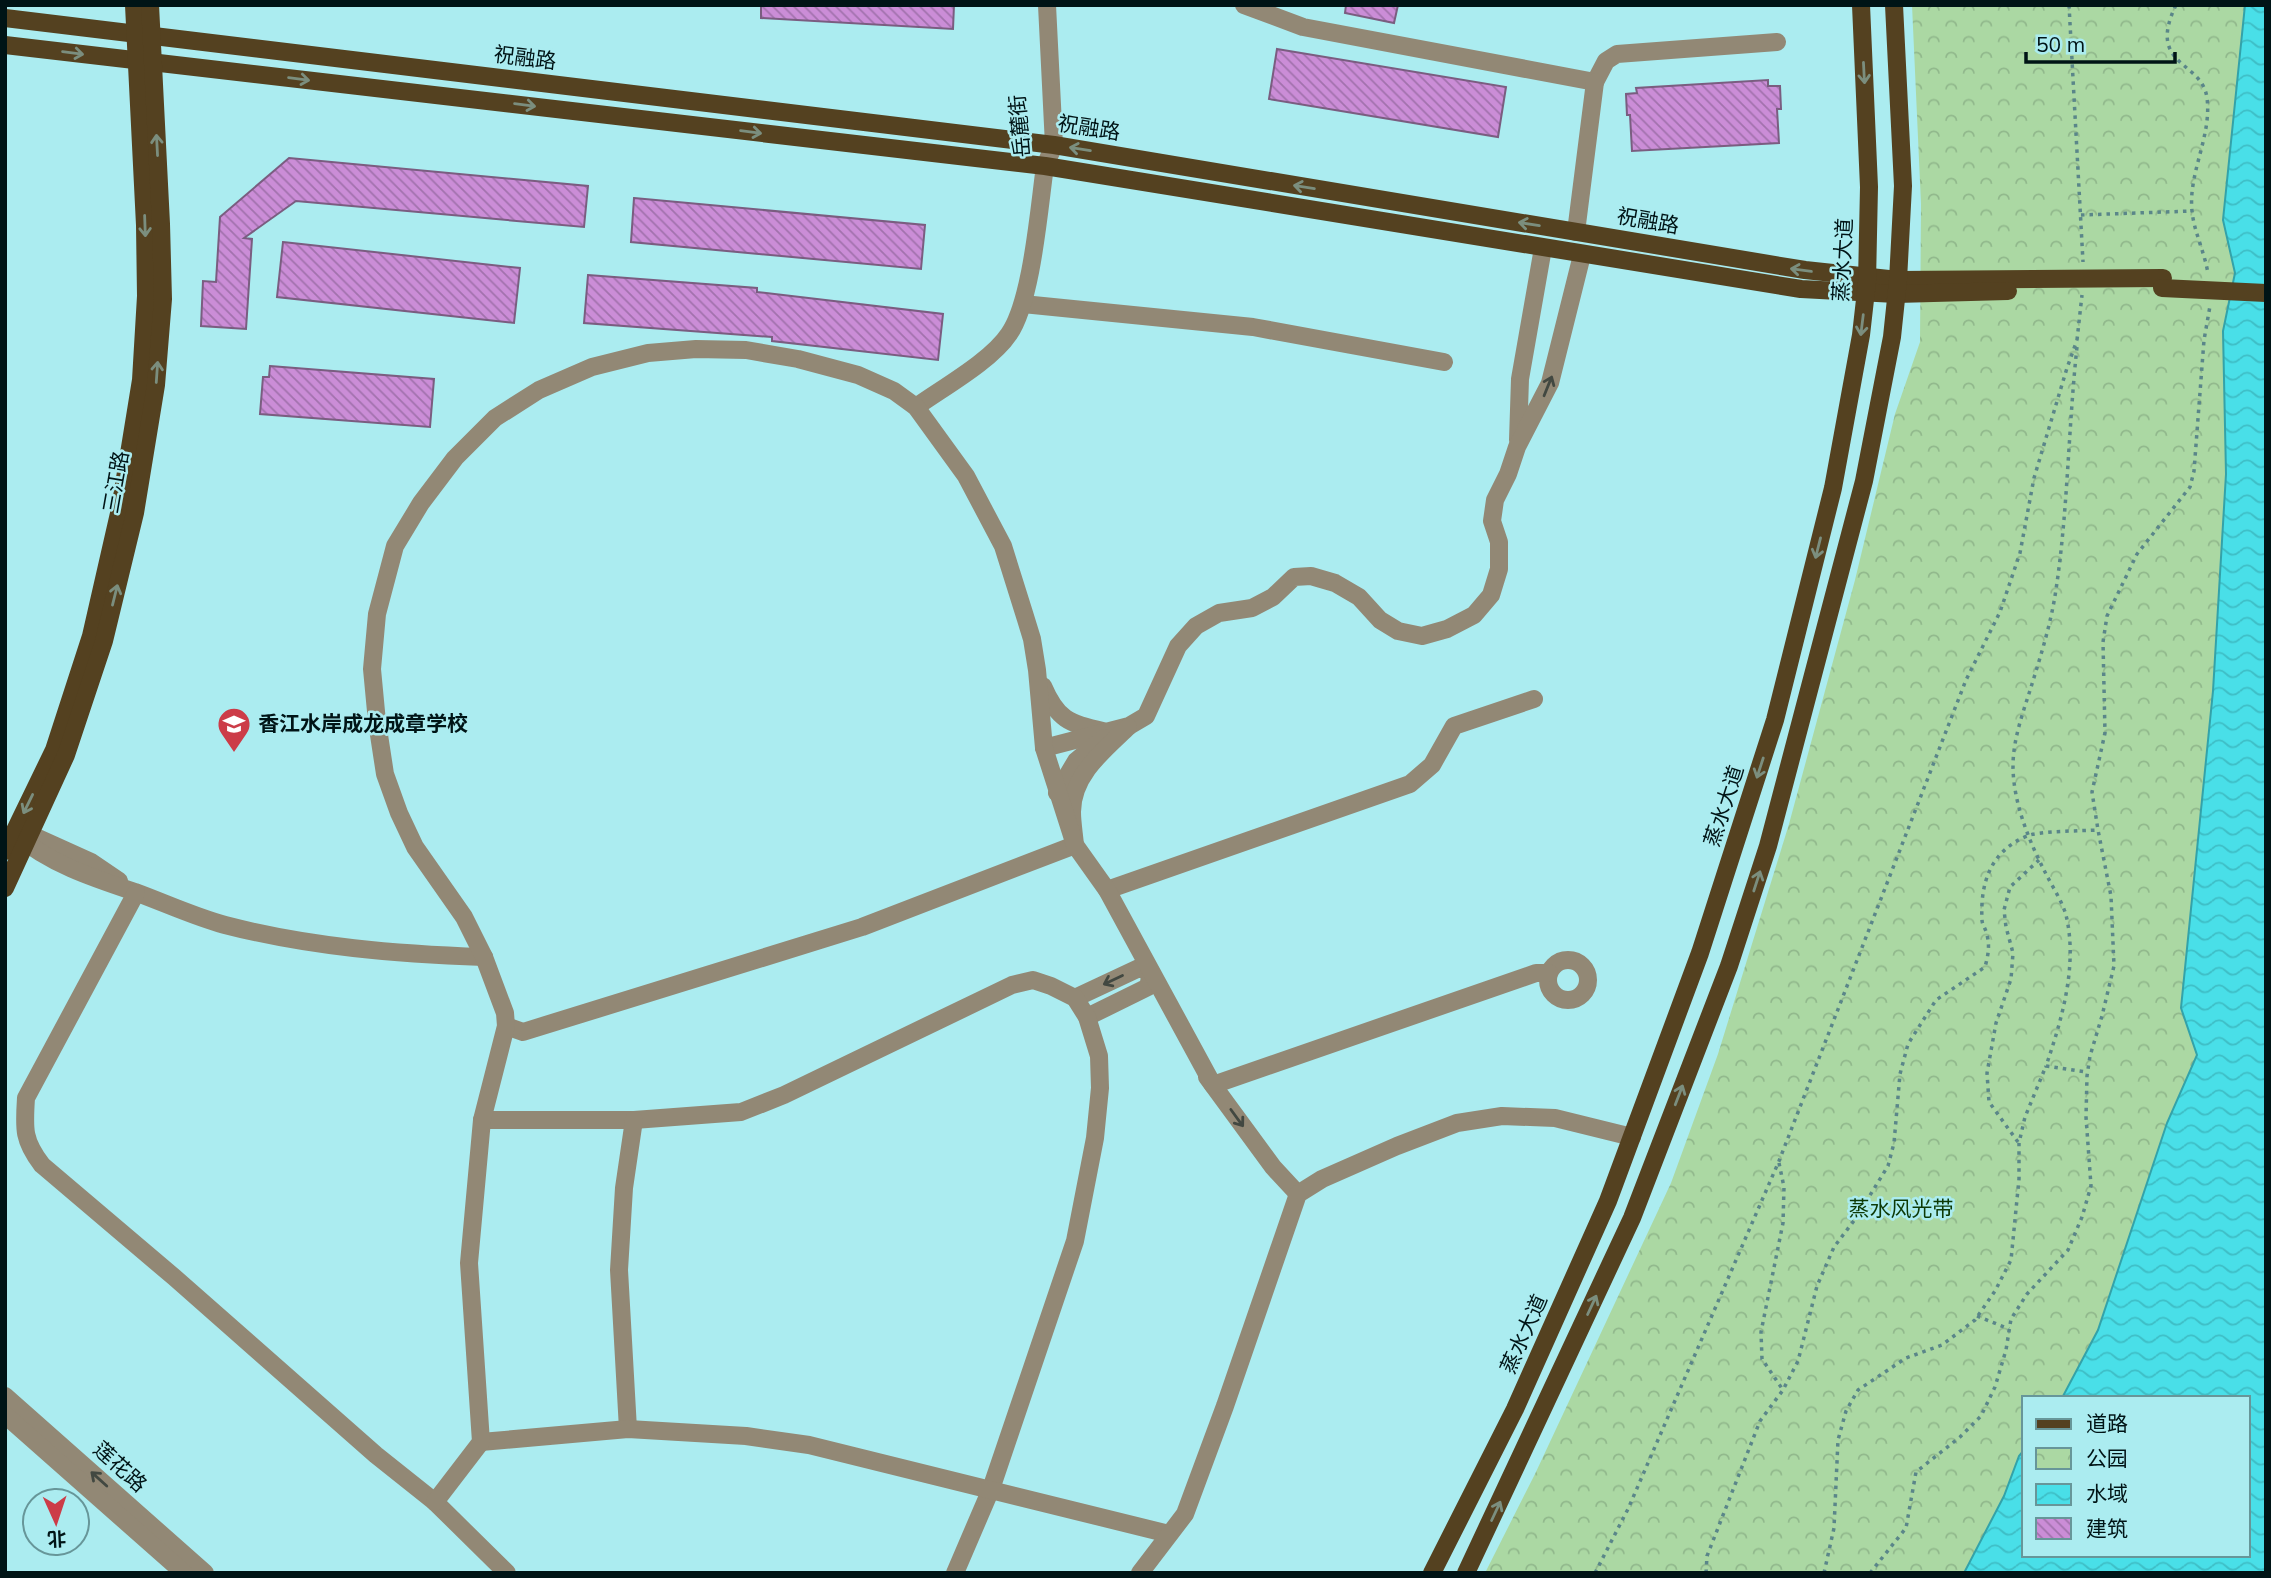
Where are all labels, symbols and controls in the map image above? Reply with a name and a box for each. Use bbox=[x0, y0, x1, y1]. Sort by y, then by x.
scale bar bbox=[2026, 21, 2175, 65]
text: 50 m bbox=[2036, 31, 2085, 57]
street label: 祝融路 bbox=[492, 40, 558, 74]
one-way arrow bbox=[61, 46, 84, 59]
one-way arrow bbox=[1858, 62, 1871, 85]
one-way arrow bbox=[287, 73, 310, 86]
street label: 岳麓街 bbox=[1003, 94, 1035, 159]
one-way arrow bbox=[513, 99, 536, 112]
street label: 祝融路 bbox=[1056, 109, 1122, 145]
one-way arrow bbox=[739, 125, 762, 138]
one-way arrow bbox=[150, 134, 163, 157]
one-way arrow bbox=[1069, 142, 1092, 155]
one-way arrow bbox=[1293, 180, 1316, 193]
street label: 祝融路 bbox=[1615, 202, 1681, 238]
one-way arrow bbox=[139, 214, 152, 237]
one-way arrow bbox=[1518, 217, 1541, 230]
street label: 蒸水大道 bbox=[1827, 217, 1857, 303]
one-way arrow bbox=[1791, 263, 1813, 276]
one-way arrow bbox=[1855, 313, 1868, 336]
one-way arrow bbox=[151, 361, 164, 384]
one-way arrow bbox=[1542, 376, 1555, 397]
street label: 三江路 bbox=[97, 449, 133, 515]
one-way arrow bbox=[1811, 536, 1824, 559]
one-way arrow bbox=[108, 584, 122, 607]
school or university icon: 香江水岸成龙成章学校 bbox=[215, 705, 253, 754]
place label: 香江水岸成龙成章学校 bbox=[258, 710, 468, 736]
one-way arrow bbox=[1753, 757, 1766, 779]
street label: 蒸水大道 bbox=[1698, 762, 1748, 850]
one-way arrow bbox=[21, 793, 34, 814]
one-way arrow bbox=[1752, 871, 1764, 893]
one-way arrow bbox=[1103, 974, 1124, 987]
one-way arrow bbox=[1674, 1085, 1687, 1107]
one-way arrow bbox=[1230, 1108, 1244, 1127]
park label: 蒸水风光带 bbox=[1849, 1195, 1954, 1221]
street label: 蒸水大道 bbox=[1494, 1290, 1552, 1377]
one-way arrow bbox=[1586, 1295, 1599, 1316]
legend bbox=[2022, 1396, 2250, 1557]
text: 道路 bbox=[2086, 1410, 2128, 1436]
street label: 莲花路 bbox=[89, 1436, 153, 1497]
text: 公园 bbox=[2086, 1445, 2128, 1471]
one-way arrow bbox=[90, 1471, 108, 1487]
text: 水域 bbox=[2086, 1480, 2128, 1506]
north arrow bbox=[21, 1487, 91, 1557]
one-way arrow bbox=[1490, 1501, 1503, 1523]
text: 建筑 bbox=[2086, 1515, 2128, 1541]
text: 北 bbox=[47, 1526, 67, 1551]

